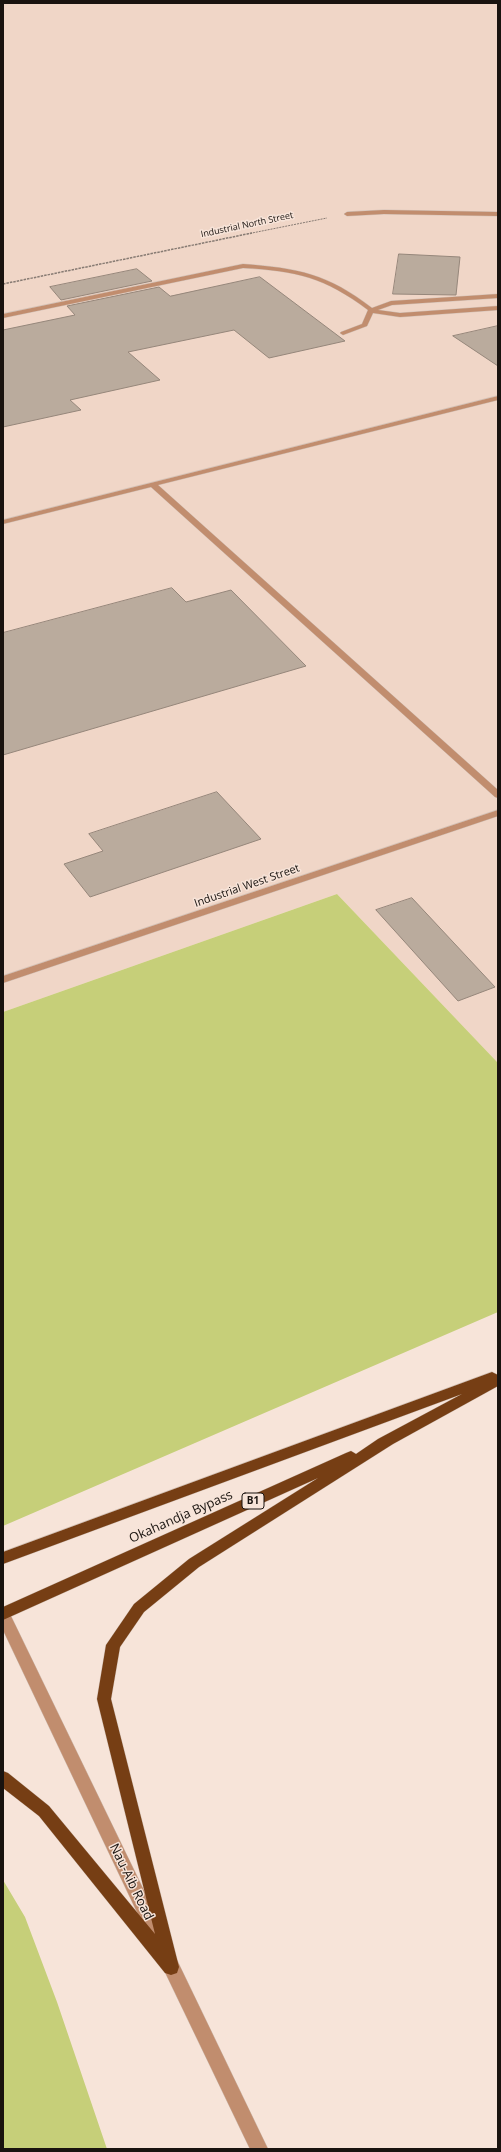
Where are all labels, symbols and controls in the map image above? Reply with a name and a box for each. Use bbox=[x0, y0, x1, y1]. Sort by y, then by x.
street label: Industrial North Street bbox=[200, 210, 294, 240]
street label: Industrial West Street bbox=[193, 862, 301, 910]
street label: Okahandja Bypass bbox=[127, 1487, 235, 1547]
road number: B1 bbox=[242, 1493, 264, 1509]
street label: Nau-Aib Road bbox=[106, 1841, 156, 1923]

